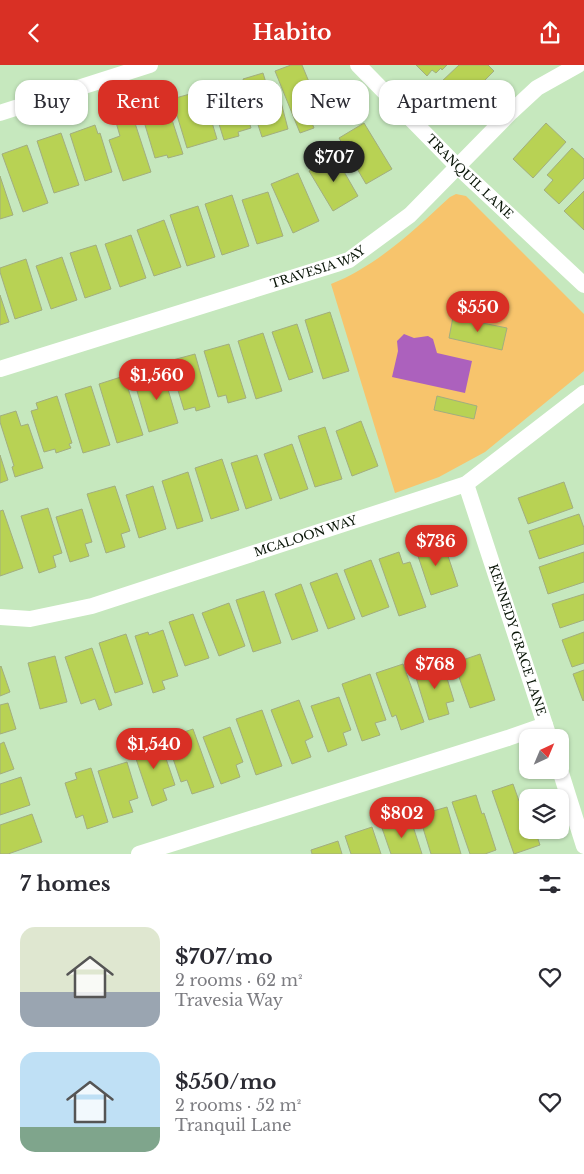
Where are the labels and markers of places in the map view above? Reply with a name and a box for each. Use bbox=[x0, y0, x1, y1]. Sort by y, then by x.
pin: $707 bbox=[304, 141, 364, 183]
pin: $550 bbox=[448, 291, 508, 333]
pin: $1,560 bbox=[116, 359, 198, 401]
pin: $736 bbox=[406, 525, 466, 567]
pin: $768 bbox=[405, 647, 465, 690]
pin: $1,540 bbox=[113, 727, 195, 770]
pin: $802 bbox=[372, 797, 432, 839]

